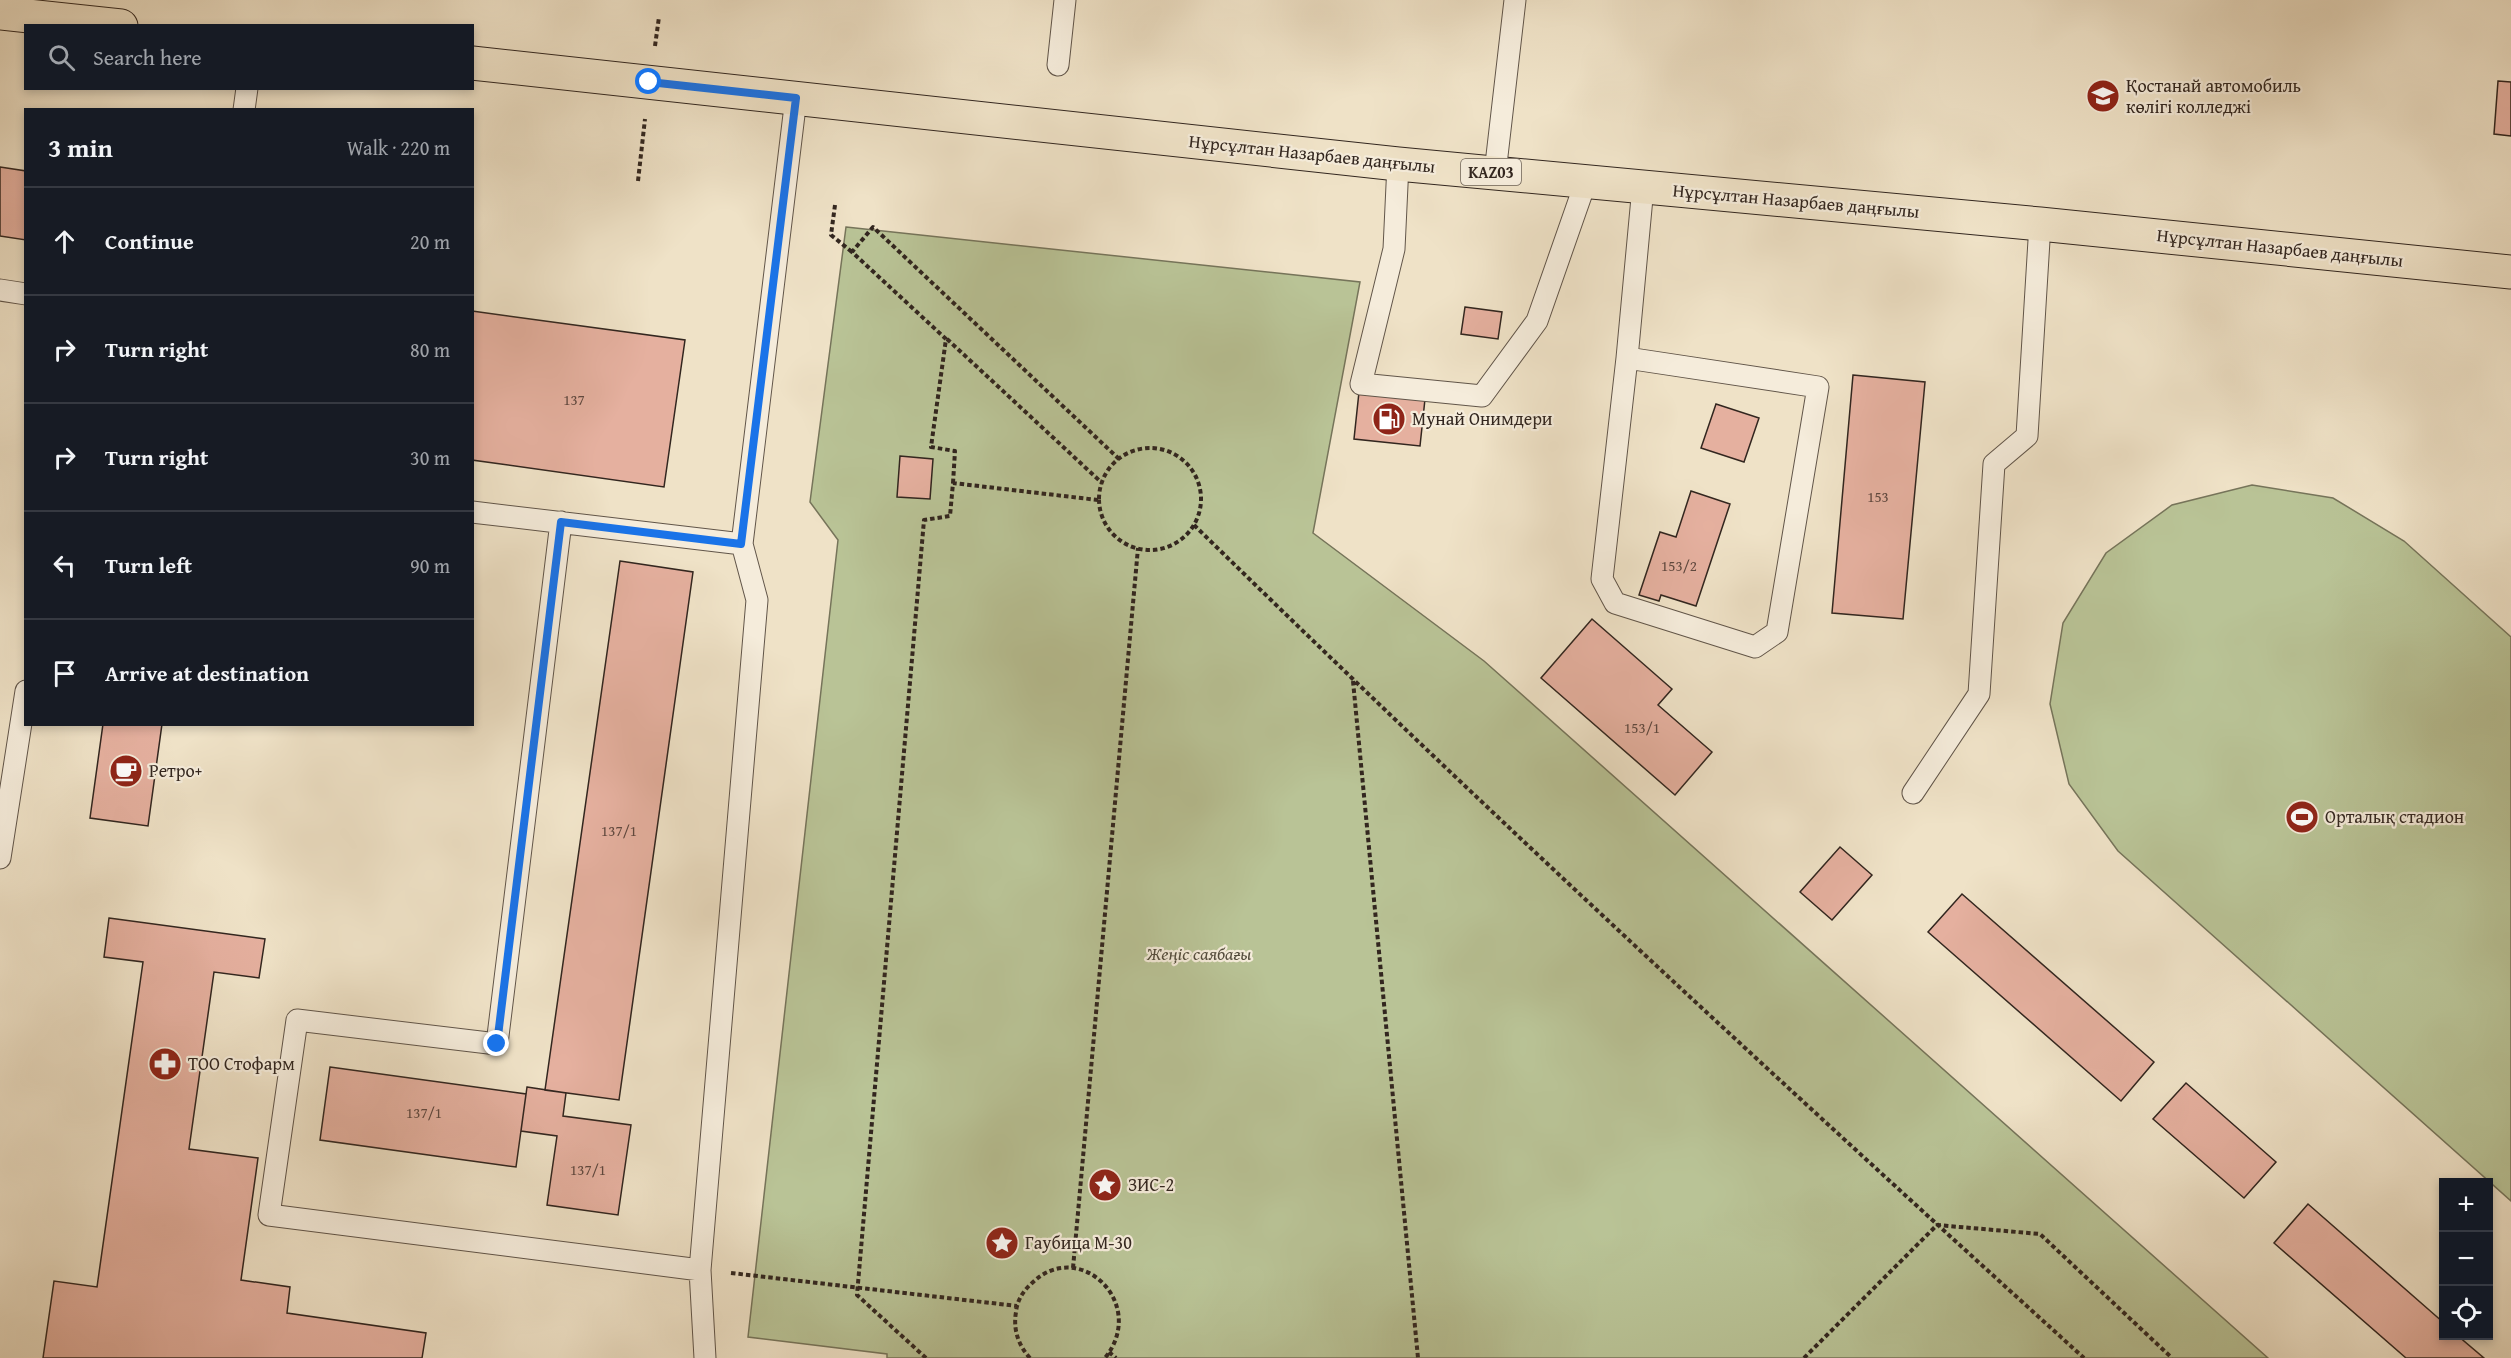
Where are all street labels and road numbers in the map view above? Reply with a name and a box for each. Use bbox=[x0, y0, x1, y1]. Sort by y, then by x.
street label: Нұрсұлтан Назарбаев даңғылы bbox=[1188, 127, 1437, 180]
road number: KАZ03 bbox=[1461, 159, 1521, 185]
street label: Нұрсұлтан Назарбаев даңғылы bbox=[1672, 176, 1921, 225]
street label: Нұрсұлтан Назарбаев даңғылы bbox=[2156, 221, 2405, 274]

